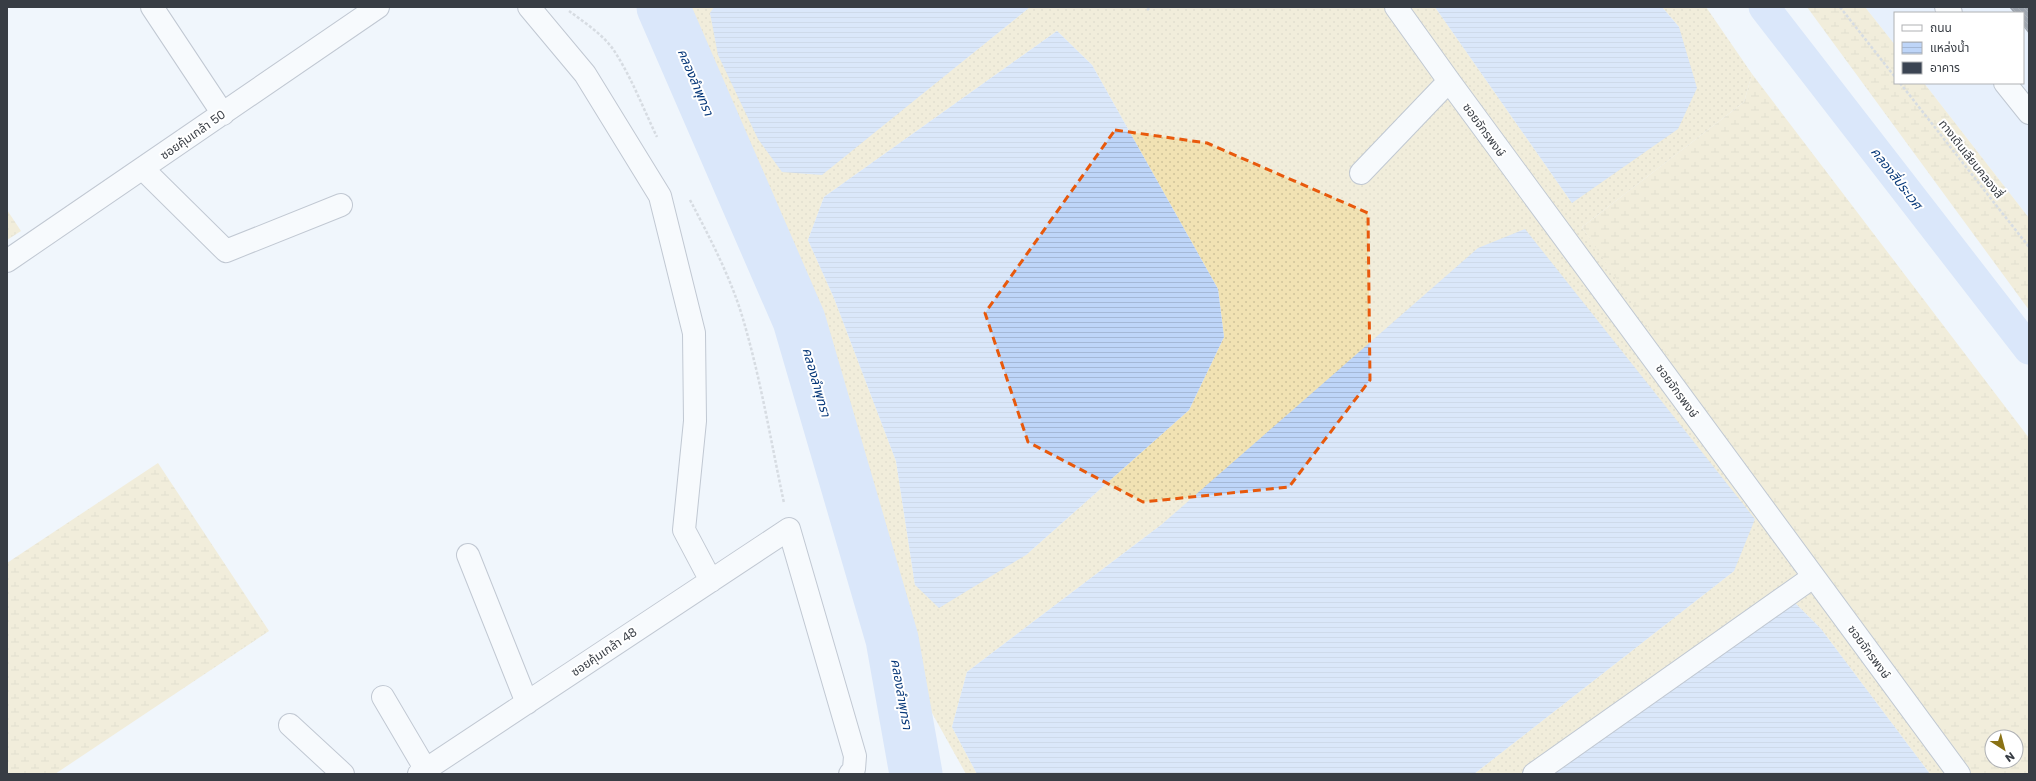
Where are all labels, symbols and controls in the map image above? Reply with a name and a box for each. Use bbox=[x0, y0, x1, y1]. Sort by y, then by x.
legend bbox=[1894, 12, 2024, 84]
text: ถนน bbox=[1930, 19, 1952, 36]
text: แหล่งน้ำ bbox=[1930, 39, 1969, 56]
water label: คลองลำพุทรา bbox=[673, 46, 718, 119]
text: อาคาร bbox=[1930, 59, 1960, 76]
street label: ซอยจักรพงษ์ bbox=[1459, 99, 1510, 160]
street label: ซอยคุ้มเกล้า 50 bbox=[157, 106, 229, 163]
street label: ทางเดินเลียบคลองสี่ bbox=[1935, 116, 2008, 202]
water label: คลองสี่ประเวศ bbox=[1866, 143, 1928, 215]
water label: คลองลำพุทรา bbox=[798, 345, 836, 420]
street label: ซอยจักรพงษ์ bbox=[1652, 360, 1703, 421]
street label: ซอยจักรพงษ์ bbox=[1844, 621, 1895, 682]
street label: ซอยคุ้มเกล้า 48 bbox=[567, 623, 640, 680]
water label: คลองลำพุทรา bbox=[886, 657, 917, 731]
north arrow bbox=[1984, 729, 2024, 769]
text: N bbox=[2002, 748, 2018, 766]

